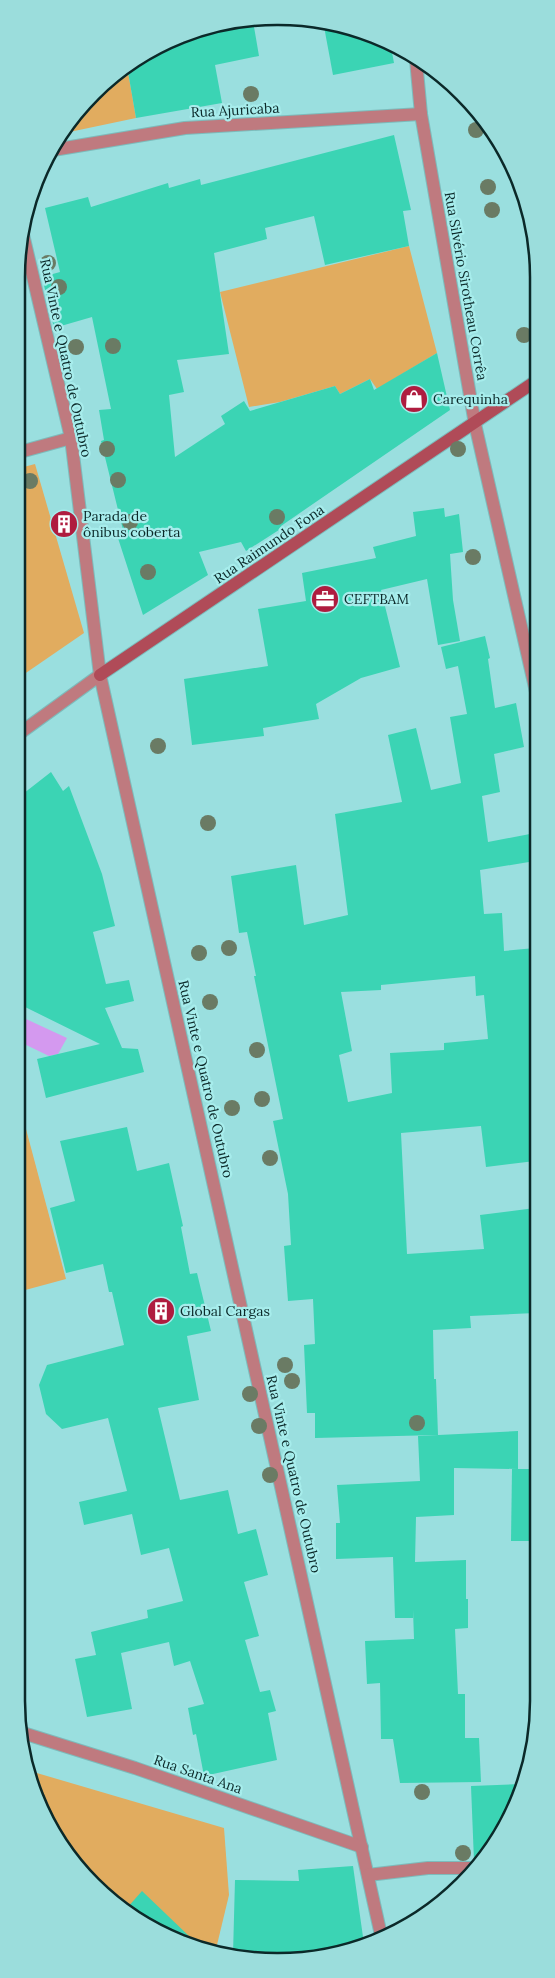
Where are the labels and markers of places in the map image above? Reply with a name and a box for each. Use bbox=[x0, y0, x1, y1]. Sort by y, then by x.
shop icon: Carequinha bbox=[399, 384, 429, 414]
place label: Carequinha bbox=[433, 390, 508, 408]
place label: Parada de ônibus coberta bbox=[83, 507, 180, 541]
building icon: Parada de ônibus coberta bbox=[49, 509, 79, 539]
office icon: CEFTBAM bbox=[310, 584, 340, 614]
place label: CEFTBAM bbox=[344, 590, 409, 608]
building icon: Global Cargas bbox=[146, 1296, 176, 1326]
place label: Global Cargas bbox=[180, 1302, 270, 1320]

